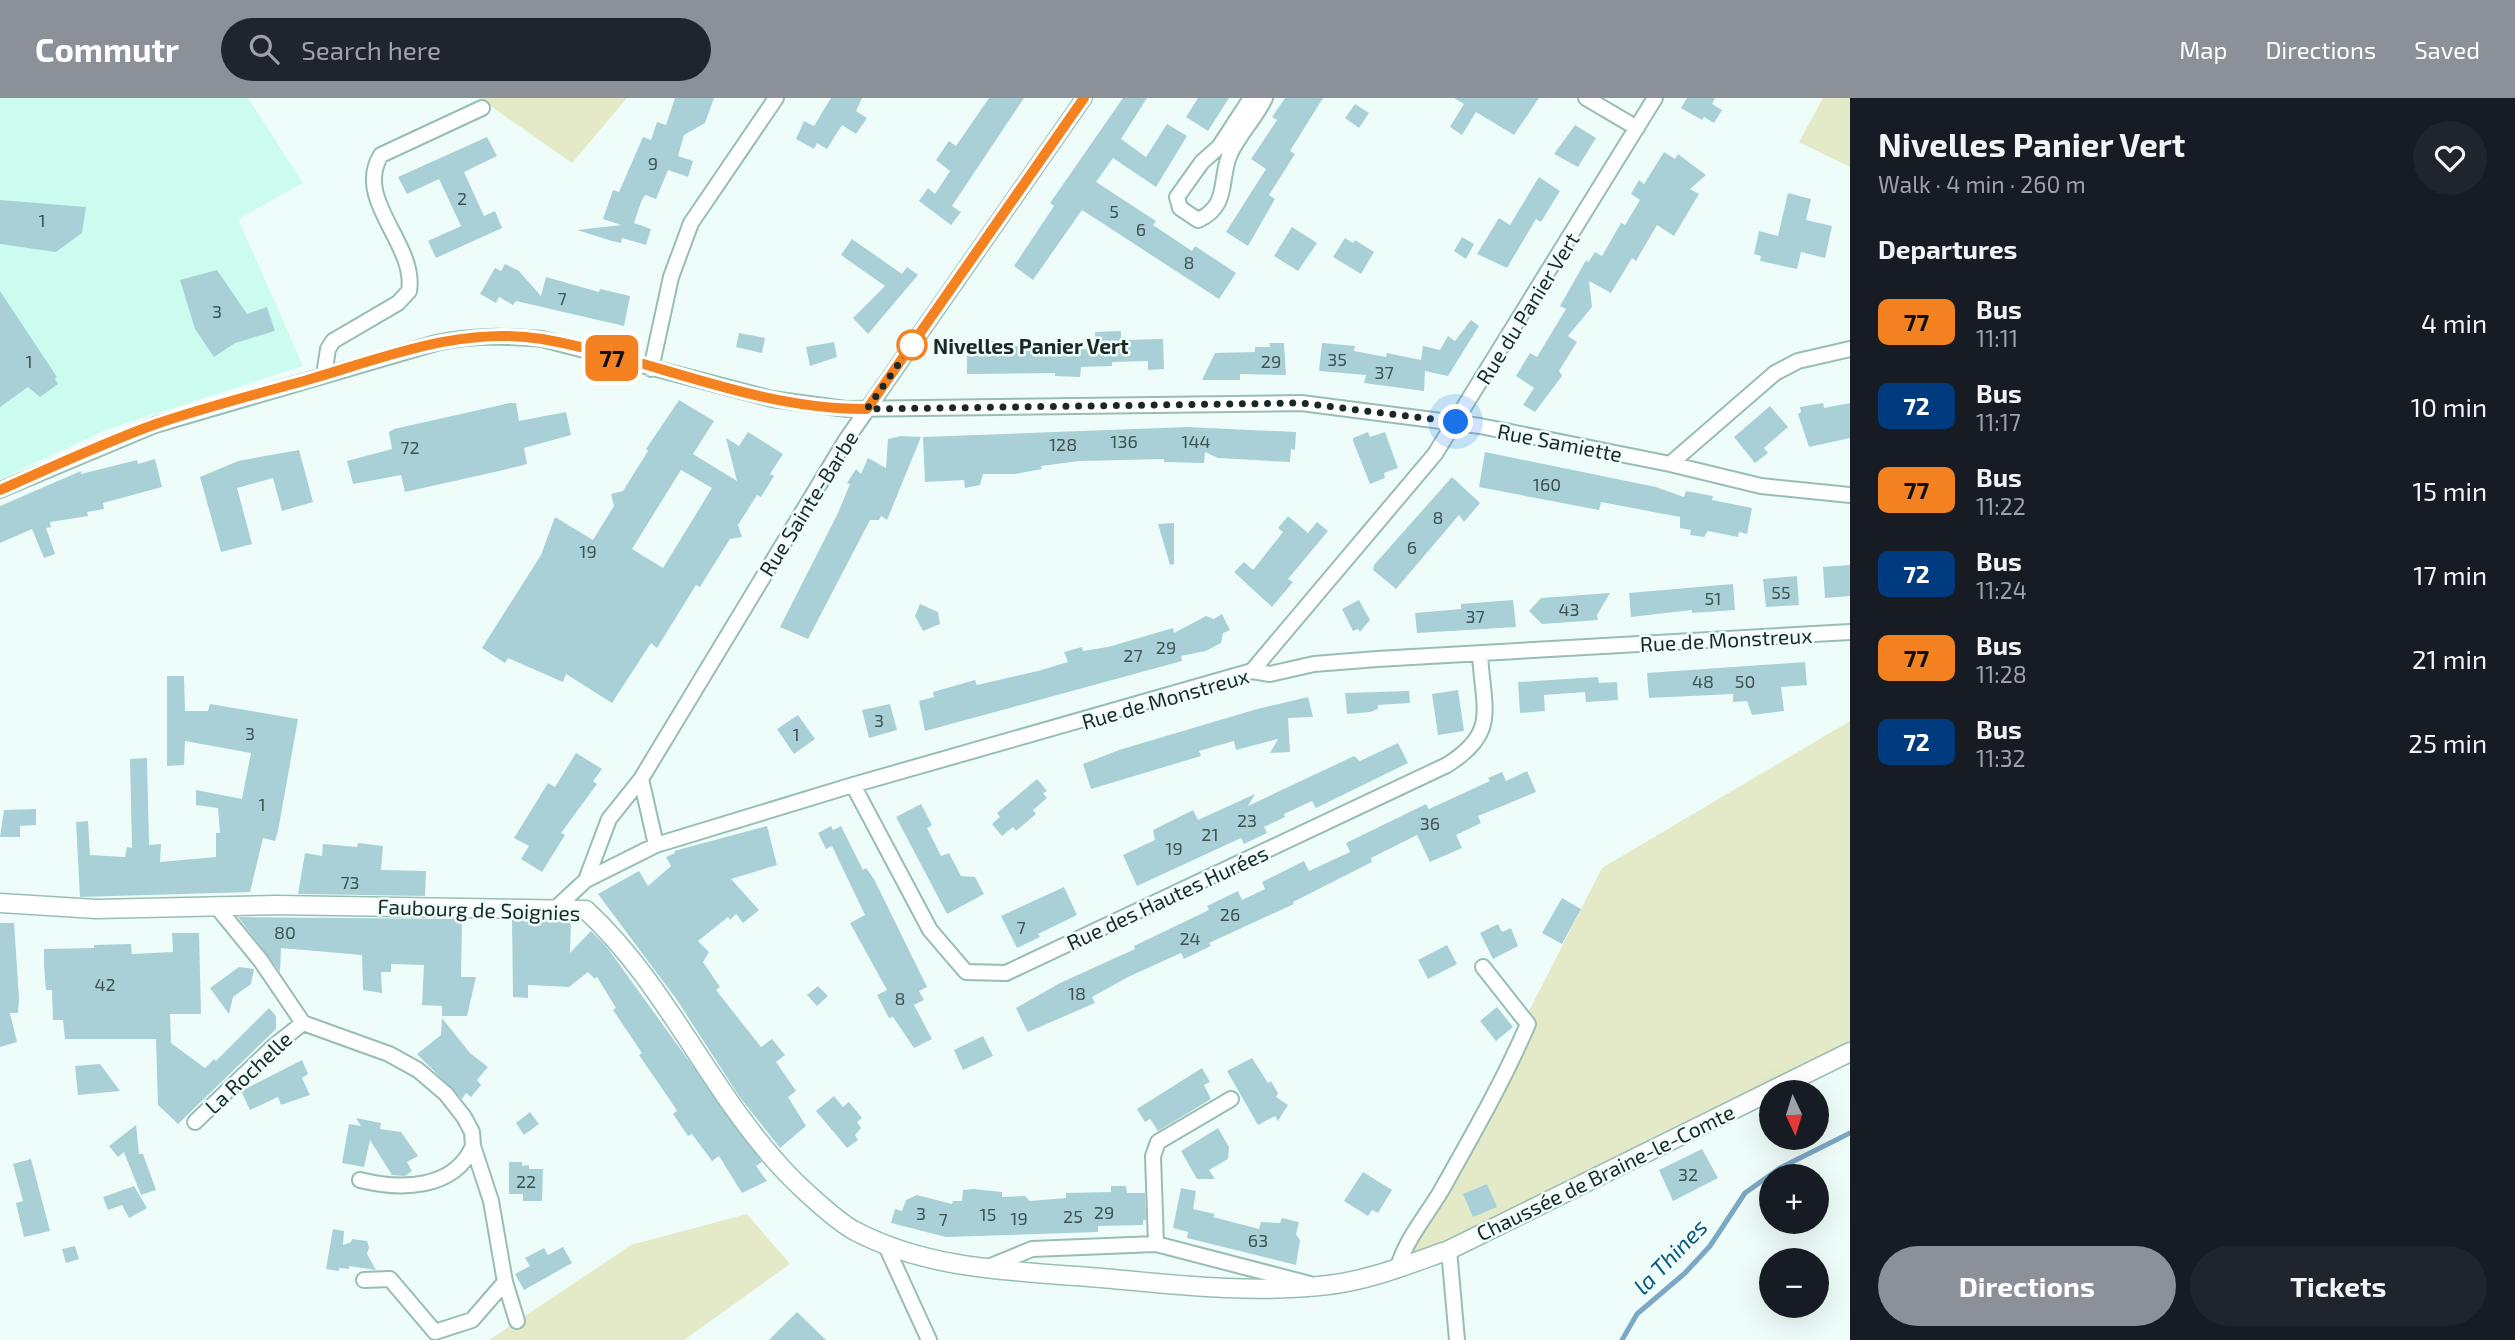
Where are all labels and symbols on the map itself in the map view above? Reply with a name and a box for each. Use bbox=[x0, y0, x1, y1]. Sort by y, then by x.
house number: 9 bbox=[648, 152, 658, 174]
house number: 2 bbox=[457, 187, 467, 209]
house number: 5 bbox=[1109, 200, 1119, 222]
house number: 1 bbox=[38, 209, 46, 231]
house number: 6 bbox=[1136, 218, 1146, 240]
street label: Rue du Panier Vert bbox=[1470, 228, 1584, 388]
house number: 8 bbox=[1184, 251, 1194, 273]
house number: 7 bbox=[557, 287, 567, 309]
house number: 3 bbox=[212, 300, 222, 322]
marker: Nivelles Panier Vert bbox=[897, 330, 927, 360]
place label: Nivelles Panier Vert bbox=[933, 333, 1129, 358]
line badge: 77 bbox=[580, 335, 644, 381]
house number: 35 bbox=[1327, 348, 1347, 370]
house number: 1 bbox=[25, 350, 33, 372]
house number: 29 bbox=[1261, 350, 1281, 372]
house number: 37 bbox=[1374, 361, 1394, 383]
your location bbox=[1438, 404, 1473, 439]
street label: Rue Samiette bbox=[1496, 418, 1624, 466]
street label: Rue Sainte-Barbe bbox=[753, 426, 863, 580]
house number: 136 bbox=[1110, 430, 1138, 452]
house number: 144 bbox=[1181, 430, 1211, 452]
house number: 128 bbox=[1049, 433, 1077, 455]
house number: 72 bbox=[400, 436, 420, 458]
house number: 160 bbox=[1533, 473, 1561, 495]
house number: 8 bbox=[1433, 506, 1443, 528]
house number: 6 bbox=[1407, 536, 1417, 558]
house number: 19 bbox=[579, 540, 597, 562]
house number: 55 bbox=[1771, 581, 1791, 603]
house number: 51 bbox=[1705, 587, 1721, 609]
house number: 43 bbox=[1558, 598, 1580, 620]
house number: 37 bbox=[1465, 605, 1485, 627]
street label: Rue de Monstreux bbox=[1639, 622, 1813, 656]
house number: 29 bbox=[1156, 636, 1176, 658]
house number: 27 bbox=[1123, 644, 1143, 666]
street label: Rue de Monstreux bbox=[1079, 662, 1251, 734]
house number: 48 bbox=[1692, 670, 1714, 692]
house number: 50 bbox=[1735, 670, 1755, 692]
house number: 3 bbox=[874, 709, 884, 731]
house number: 3 bbox=[245, 722, 255, 744]
house number: 1 bbox=[792, 723, 800, 745]
house number: 1 bbox=[258, 793, 266, 815]
house number: 23 bbox=[1237, 809, 1257, 831]
house number: 36 bbox=[1420, 812, 1440, 834]
house number: 21 bbox=[1201, 823, 1219, 845]
house number: 19 bbox=[1165, 837, 1183, 859]
street label: Rue des Hautes Hurées bbox=[1062, 839, 1272, 955]
house number: 73 bbox=[340, 871, 360, 893]
street label: Faubourg de Soignies bbox=[377, 893, 581, 925]
house number: 26 bbox=[1220, 903, 1240, 925]
house number: 7 bbox=[1016, 916, 1026, 938]
house number: 80 bbox=[274, 921, 296, 943]
house number: 24 bbox=[1179, 927, 1201, 949]
house number: 42 bbox=[94, 973, 116, 995]
house number: 18 bbox=[1068, 982, 1086, 1004]
house number: 8 bbox=[895, 987, 905, 1009]
street label: La Rochelle bbox=[200, 1026, 296, 1118]
north arrow bbox=[1759, 1080, 1829, 1150]
street label: Chaussée de Braine-le-Comte bbox=[1472, 1099, 1738, 1245]
house number: 32 bbox=[1678, 1163, 1698, 1185]
house number: 22 bbox=[516, 1170, 536, 1192]
house number: 29 bbox=[1094, 1201, 1114, 1223]
house number: 3 bbox=[916, 1202, 926, 1224]
house number: 15 bbox=[980, 1203, 996, 1225]
house number: 25 bbox=[1063, 1205, 1083, 1227]
house number: 19 bbox=[1010, 1207, 1028, 1229]
house number: 7 bbox=[938, 1208, 948, 1230]
water label: la Thines bbox=[1627, 1213, 1713, 1299]
house number: 63 bbox=[1248, 1229, 1268, 1251]

